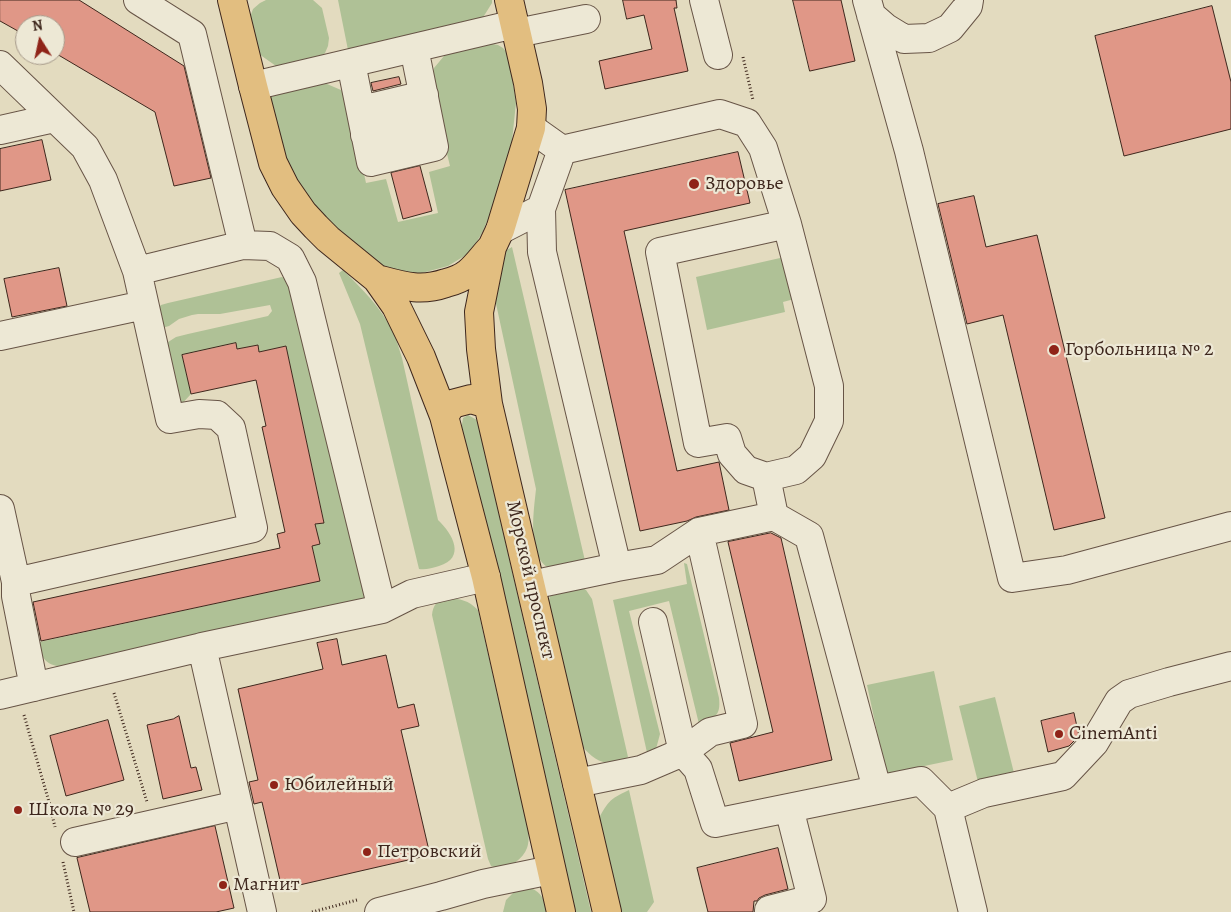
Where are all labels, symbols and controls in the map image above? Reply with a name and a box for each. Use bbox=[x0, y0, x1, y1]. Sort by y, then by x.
north arrow bbox=[15, 15, 65, 65]
text: N bbox=[31, 15, 44, 36]
place label: Здоровье bbox=[705, 172, 783, 196]
marker: Здоровье bbox=[687, 177, 701, 191]
place label: Горбольница № 2 bbox=[1065, 338, 1214, 362]
marker: Горбольница № 2 bbox=[1047, 343, 1061, 357]
street label: Морской проспект bbox=[500, 498, 560, 662]
place label: CinemAnti bbox=[1069, 722, 1158, 746]
marker: CinemAnti bbox=[1053, 728, 1065, 740]
place label: Юбилейный bbox=[284, 773, 394, 797]
marker: Юбилейный bbox=[268, 779, 280, 791]
place label: Школа № 29 bbox=[28, 798, 134, 822]
marker: Школа № 29 bbox=[12, 804, 24, 816]
place label: Петровский bbox=[377, 840, 481, 864]
marker: Петровский bbox=[361, 846, 373, 858]
place label: Магнит bbox=[233, 873, 300, 897]
marker: Магнит bbox=[217, 879, 229, 891]

